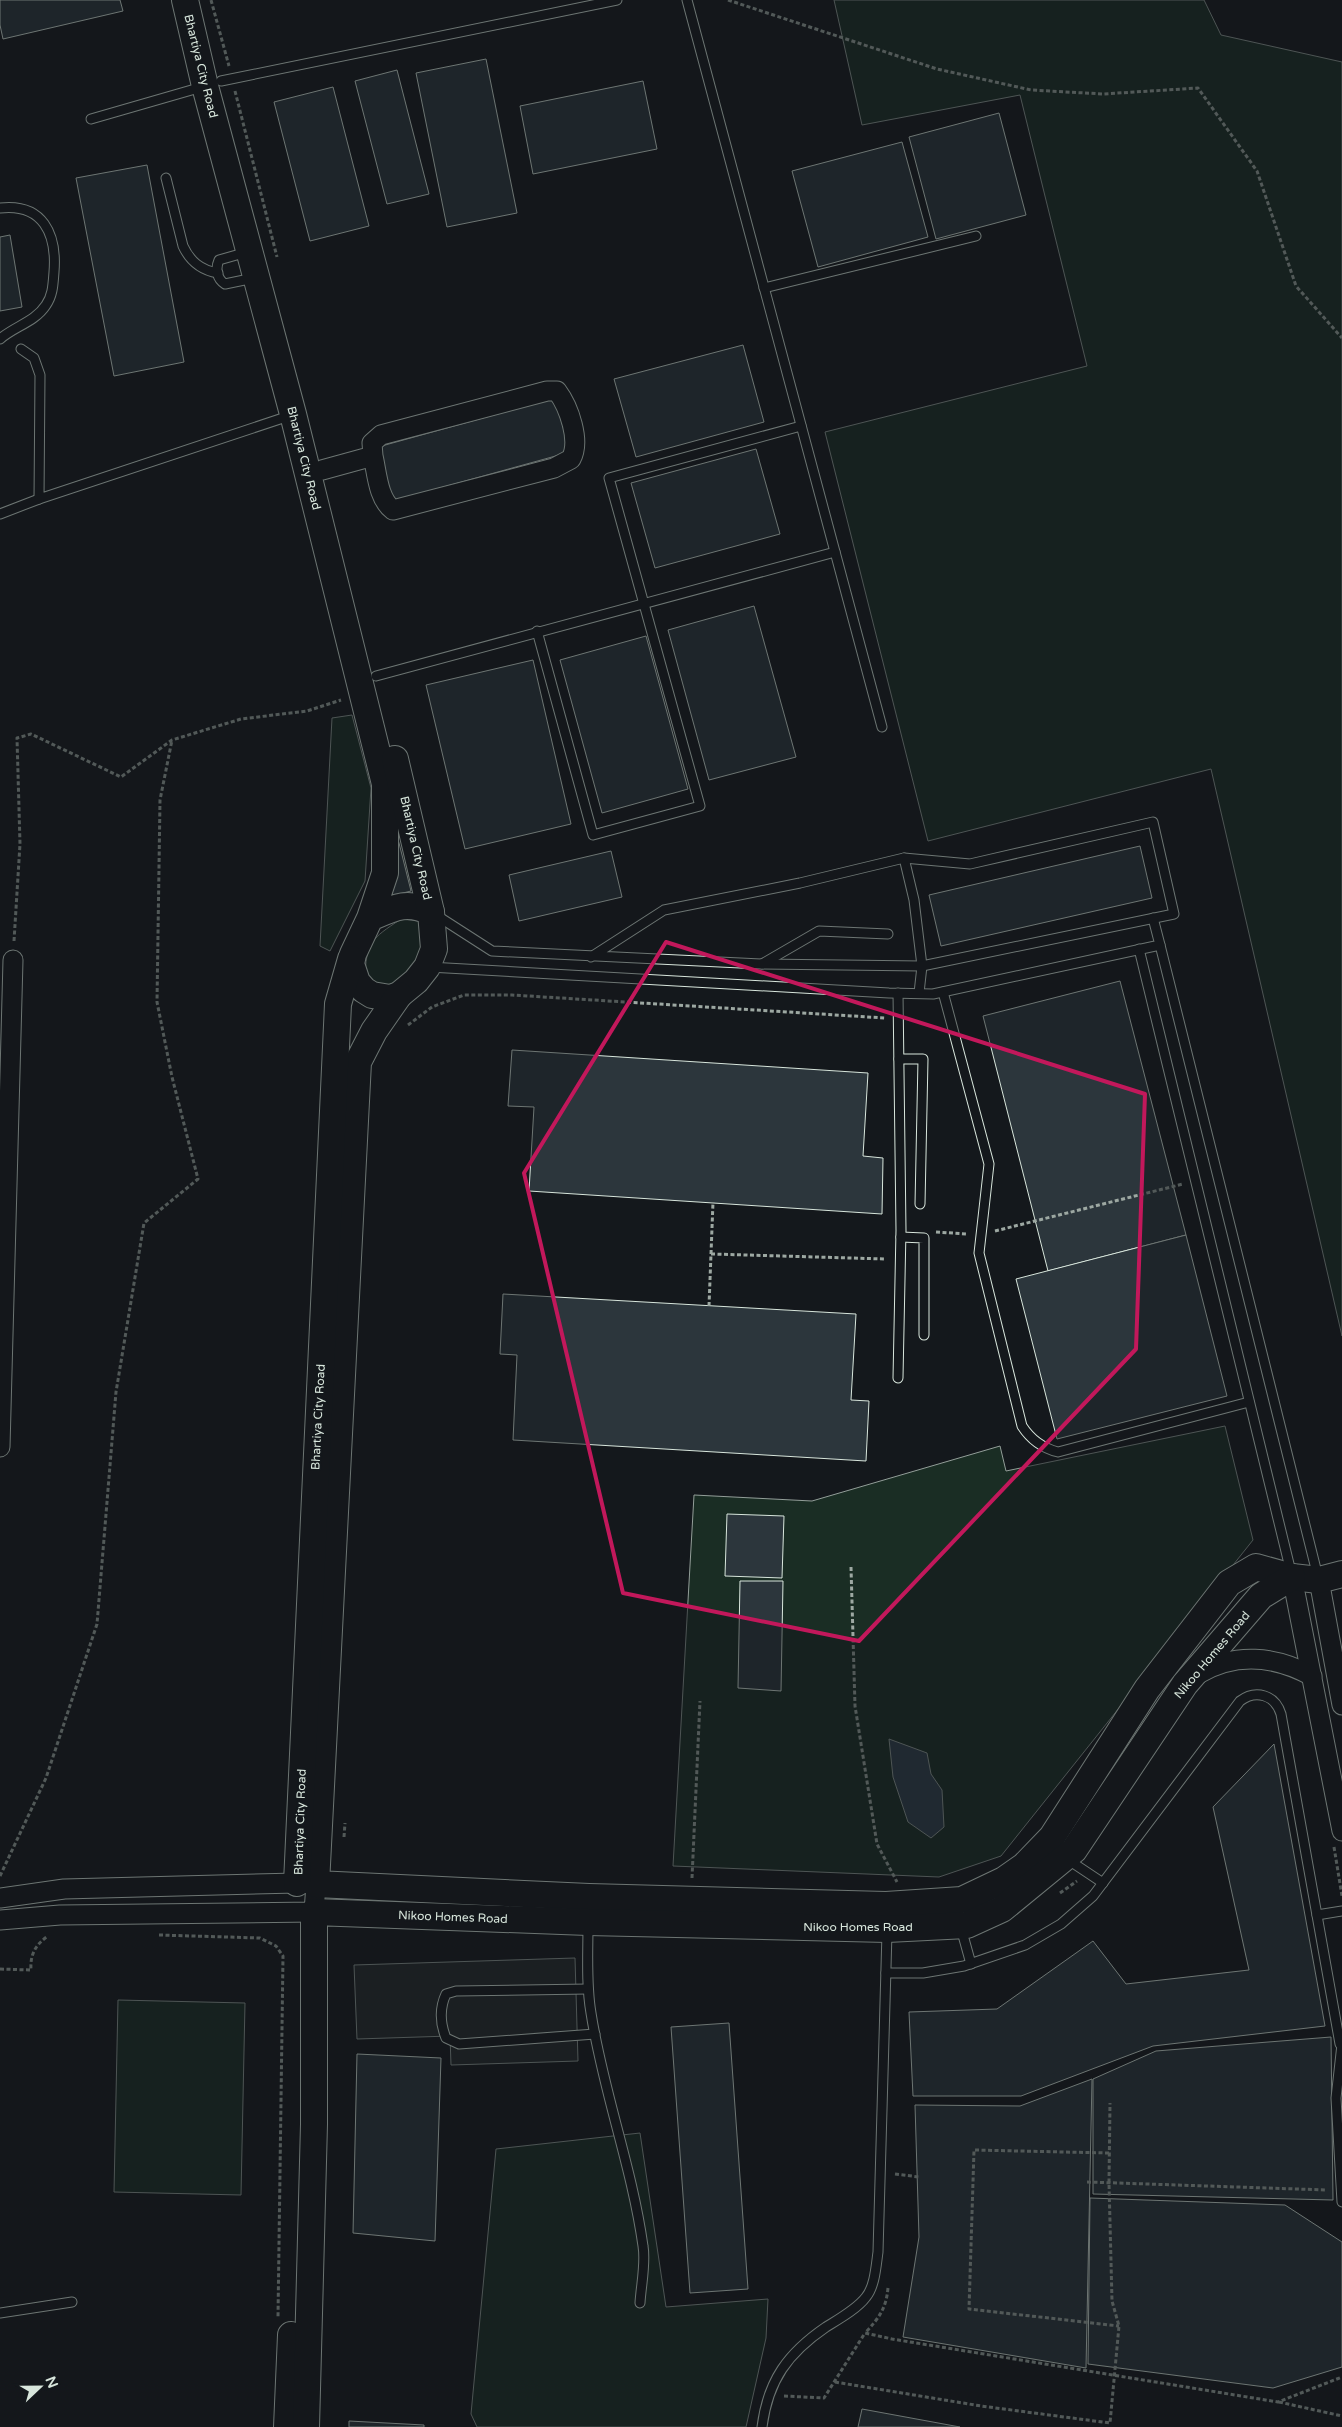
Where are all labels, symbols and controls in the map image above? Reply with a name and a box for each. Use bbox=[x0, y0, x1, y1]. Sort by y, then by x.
street label: Bhartiya City Road bbox=[181, 13, 221, 119]
street label: Bhartiya City Road bbox=[284, 405, 324, 511]
street label: Bhartiya City Road bbox=[397, 795, 435, 901]
street label: Bhartiya City Road bbox=[308, 1364, 328, 1470]
street label: Nikoo Homes Road bbox=[1171, 1608, 1253, 1702]
street label: Bhartiya City Road bbox=[291, 1769, 309, 1875]
street label: Nikoo Homes Road bbox=[398, 1908, 508, 1926]
street label: Nikoo Homes Road bbox=[803, 1920, 913, 1934]
north arrow bbox=[15, 2362, 65, 2412]
text: N bbox=[42, 2374, 62, 2391]

